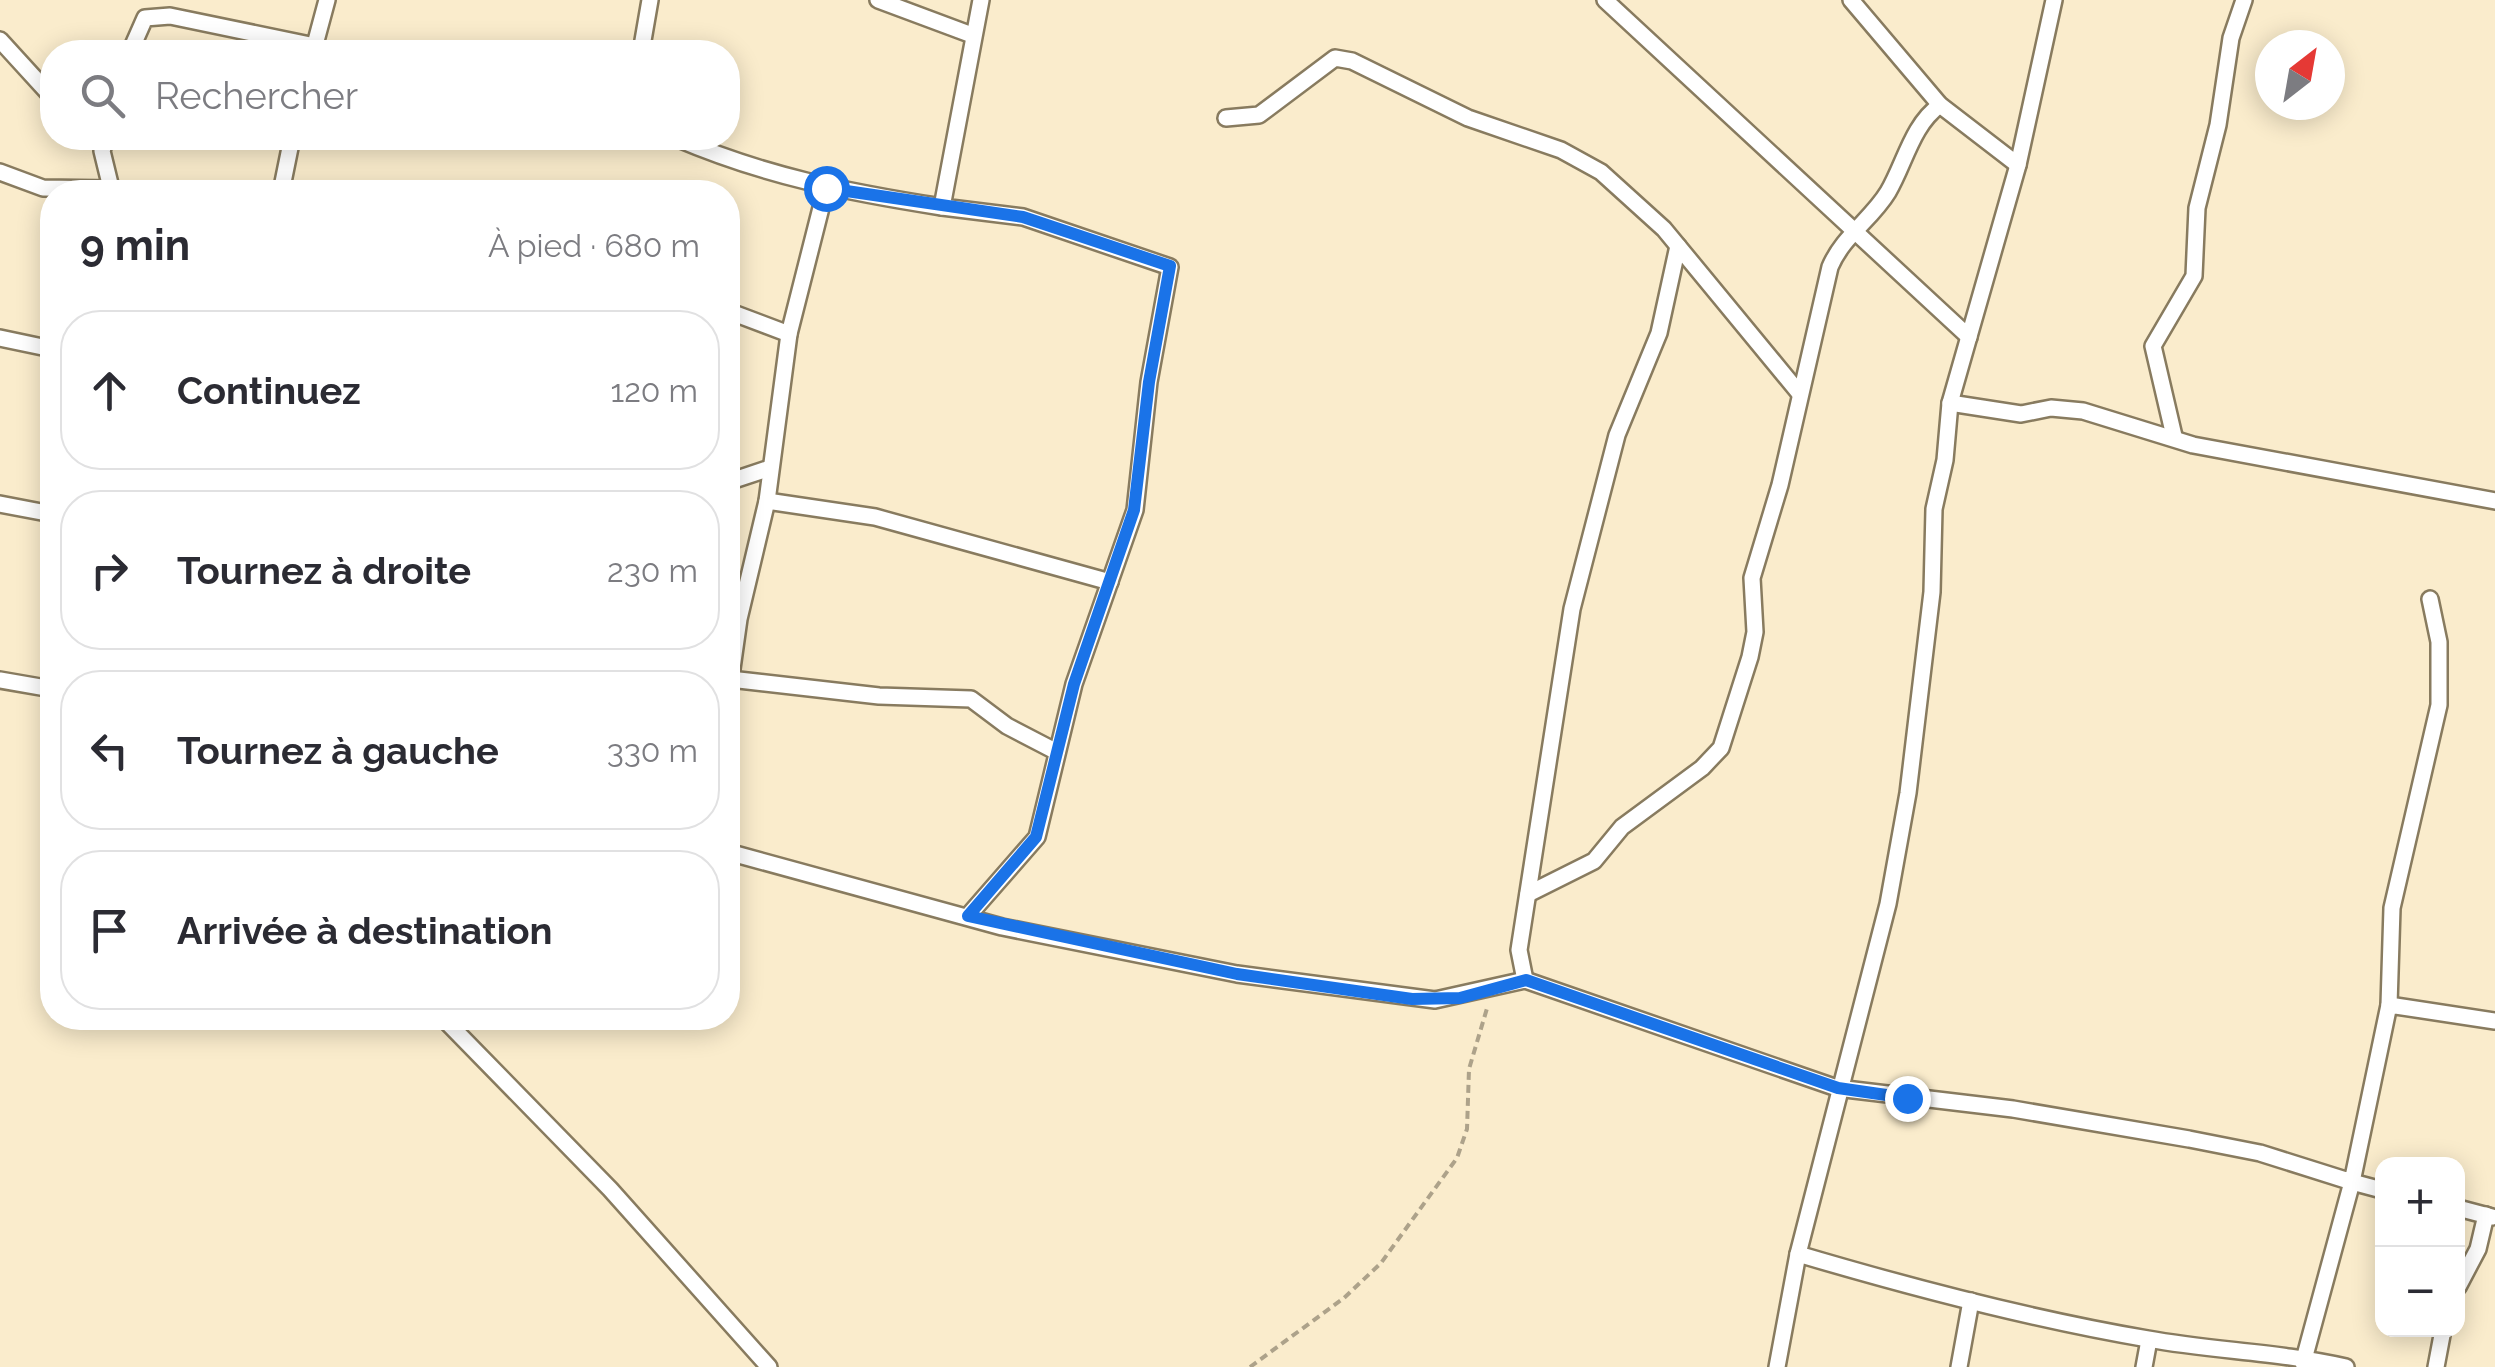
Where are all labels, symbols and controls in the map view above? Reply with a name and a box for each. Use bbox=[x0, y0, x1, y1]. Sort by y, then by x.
north arrow bbox=[2255, 30, 2345, 120]
search box bbox=[40, 40, 740, 150]
icon: search bbox=[75, 68, 130, 123]
text: Rechercher bbox=[155, 73, 358, 118]
route start bbox=[804, 166, 850, 212]
text: 9 min bbox=[80, 221, 190, 270]
text: À pied · 680 m bbox=[488, 227, 700, 264]
icon: ahead bbox=[82, 363, 137, 418]
text: Continuez bbox=[177, 368, 361, 413]
text: 120 m bbox=[610, 372, 698, 409]
icon: right bbox=[82, 543, 137, 598]
text: Tournez à droite bbox=[177, 548, 471, 593]
text: 230 m bbox=[607, 552, 698, 589]
icon: left bbox=[82, 723, 137, 778]
text: Tournez à gauche bbox=[177, 728, 499, 773]
text: 330 m bbox=[607, 732, 698, 769]
icon: arrive bbox=[82, 903, 137, 958]
text: Arrivée à destination bbox=[177, 908, 553, 953]
route end bbox=[1885, 1076, 1931, 1122]
map controls bbox=[2375, 1157, 2465, 1337]
button: + bbox=[2375, 1157, 2465, 1247]
button: − bbox=[2375, 1247, 2465, 1337]

